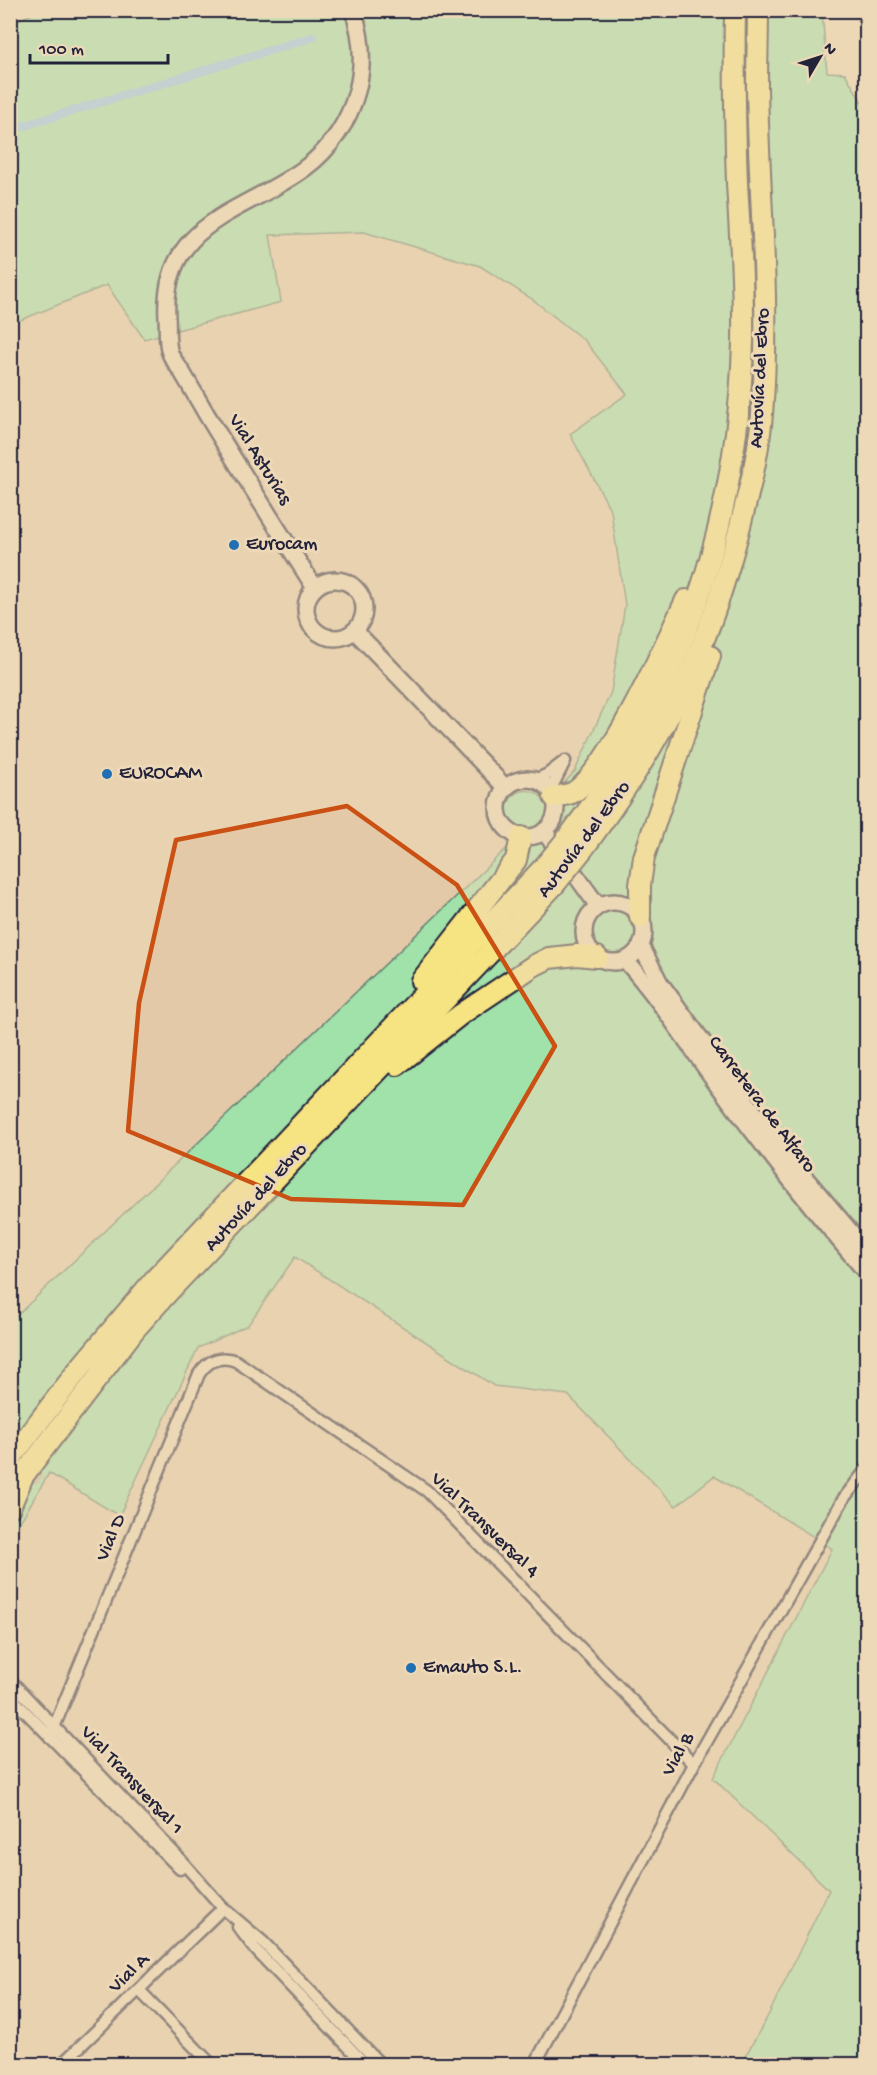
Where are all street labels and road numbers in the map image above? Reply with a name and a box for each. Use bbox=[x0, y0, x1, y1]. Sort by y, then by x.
street label: Autovía del Ebro bbox=[746, 307, 776, 449]
street label: Vial Asturias bbox=[222, 410, 296, 510]
street label: Autovía del Ebro bbox=[534, 777, 636, 903]
street label: Carretera de Alfaro bbox=[702, 1032, 820, 1178]
street label: Autovía del Ebro bbox=[201, 1139, 313, 1257]
street label: Vial Transversal 4 bbox=[424, 1468, 543, 1584]
street label: Vial D bbox=[91, 1510, 132, 1566]
street label: Vial Transversal 1 bbox=[74, 1721, 187, 1840]
street label: Vial B bbox=[657, 1729, 701, 1782]
street label: Vial A bbox=[104, 1948, 156, 1999]

